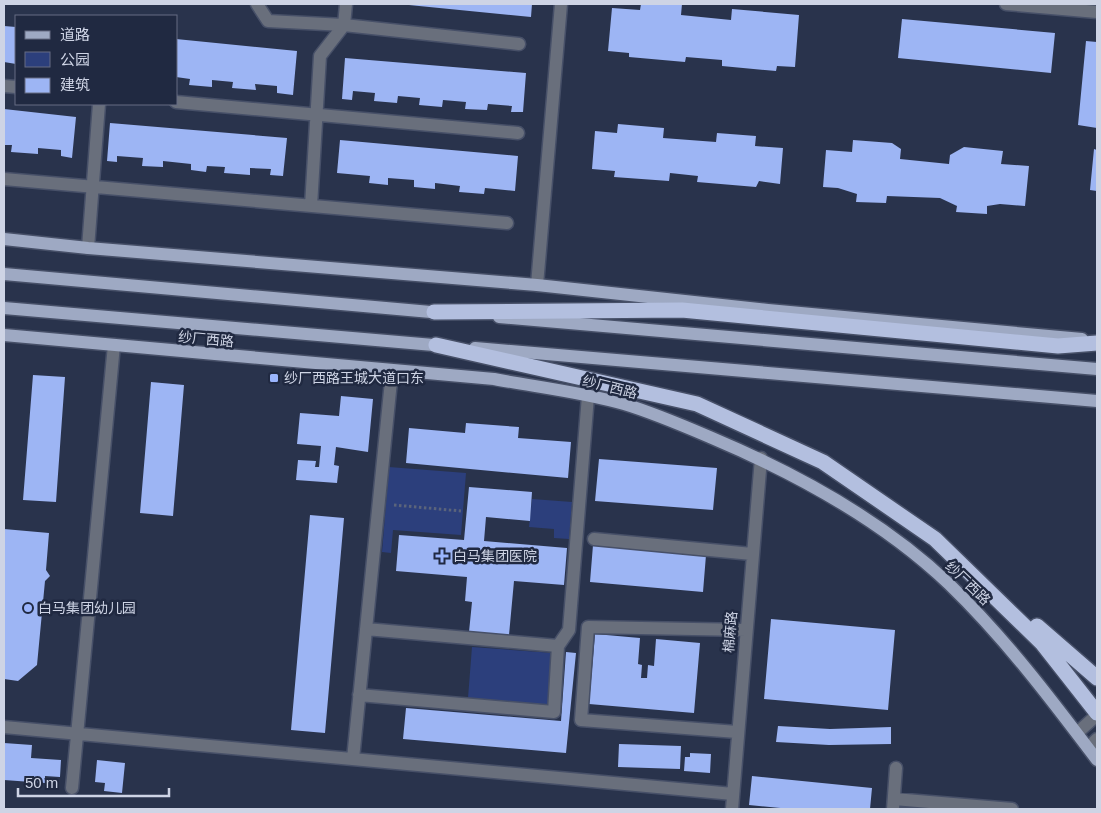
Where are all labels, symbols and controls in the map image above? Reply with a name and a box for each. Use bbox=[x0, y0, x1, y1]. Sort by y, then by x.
legend bbox=[15, 15, 178, 105]
text: 道路 bbox=[60, 26, 90, 43]
text: 公园 bbox=[60, 51, 90, 68]
text: 建筑 bbox=[60, 76, 90, 93]
street label: 纱厂西路 bbox=[177, 329, 235, 349]
place label: 纱厂西路王城大道口东 bbox=[284, 370, 424, 386]
marker: 纱厂西路王城大道口东 bbox=[268, 372, 280, 384]
street label: 纱厂西路 bbox=[581, 372, 639, 402]
place label: 白马集团医院 bbox=[453, 548, 537, 564]
marker: 白马集团医院 bbox=[435, 549, 449, 563]
street label: 纱厂西路 bbox=[942, 558, 994, 608]
place label: 白马集团幼儿园 bbox=[38, 600, 136, 616]
marker: 白马集团幼儿园 bbox=[22, 602, 34, 614]
street label: 棉麻路 bbox=[720, 610, 740, 654]
scale bar bbox=[18, 766, 169, 798]
text: 50 m bbox=[25, 774, 58, 791]

